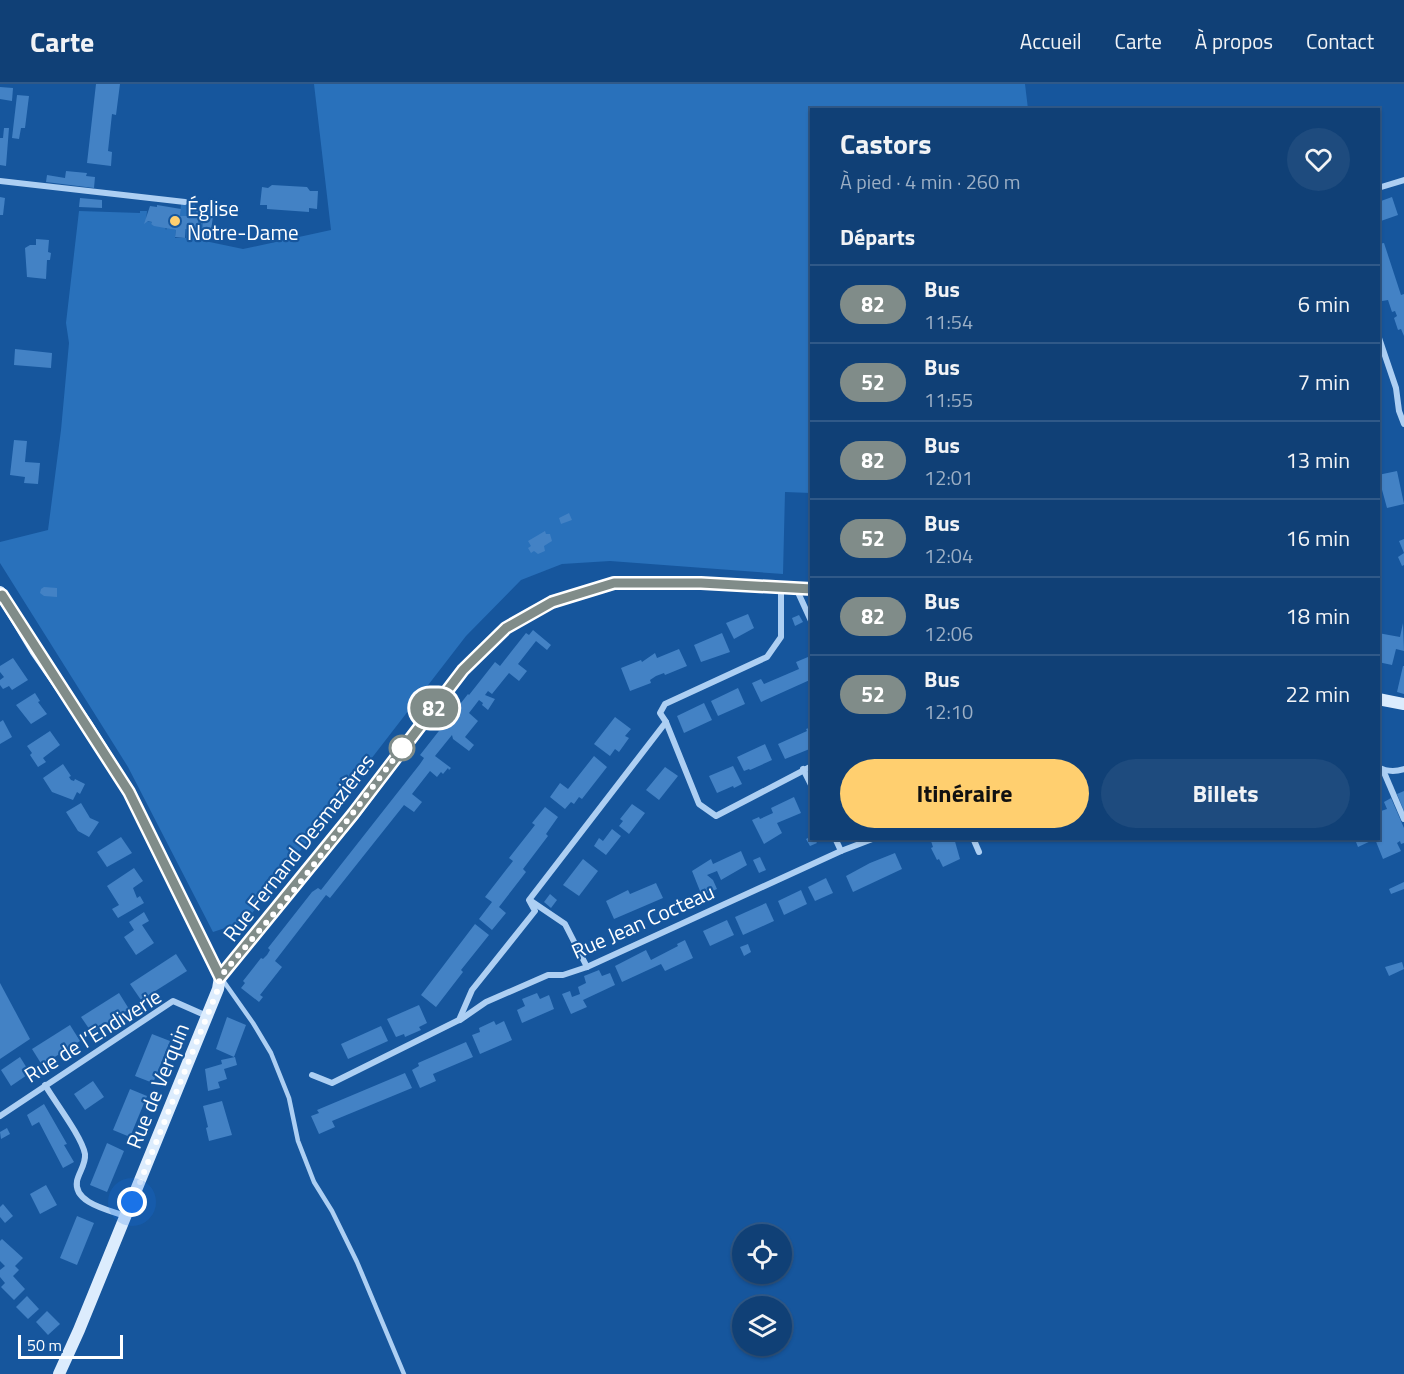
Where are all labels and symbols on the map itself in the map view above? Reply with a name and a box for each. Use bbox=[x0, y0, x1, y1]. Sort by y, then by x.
place label: Église Notre-Dame bbox=[187, 192, 299, 248]
marker: Église Notre-Dame bbox=[168, 214, 182, 228]
line badge: 82 bbox=[407, 688, 461, 728]
unlabelled marker bbox=[389, 735, 415, 761]
street label: Rue Fernand Desmazières bbox=[215, 747, 382, 948]
street label: Rue Jean Cocteau bbox=[566, 875, 719, 967]
street label: Rue de l’Endiverie bbox=[18, 980, 167, 1090]
street label: Rue de Verquin bbox=[117, 1018, 197, 1153]
your location bbox=[117, 1187, 147, 1217]
scale bar bbox=[18, 1332, 123, 1360]

